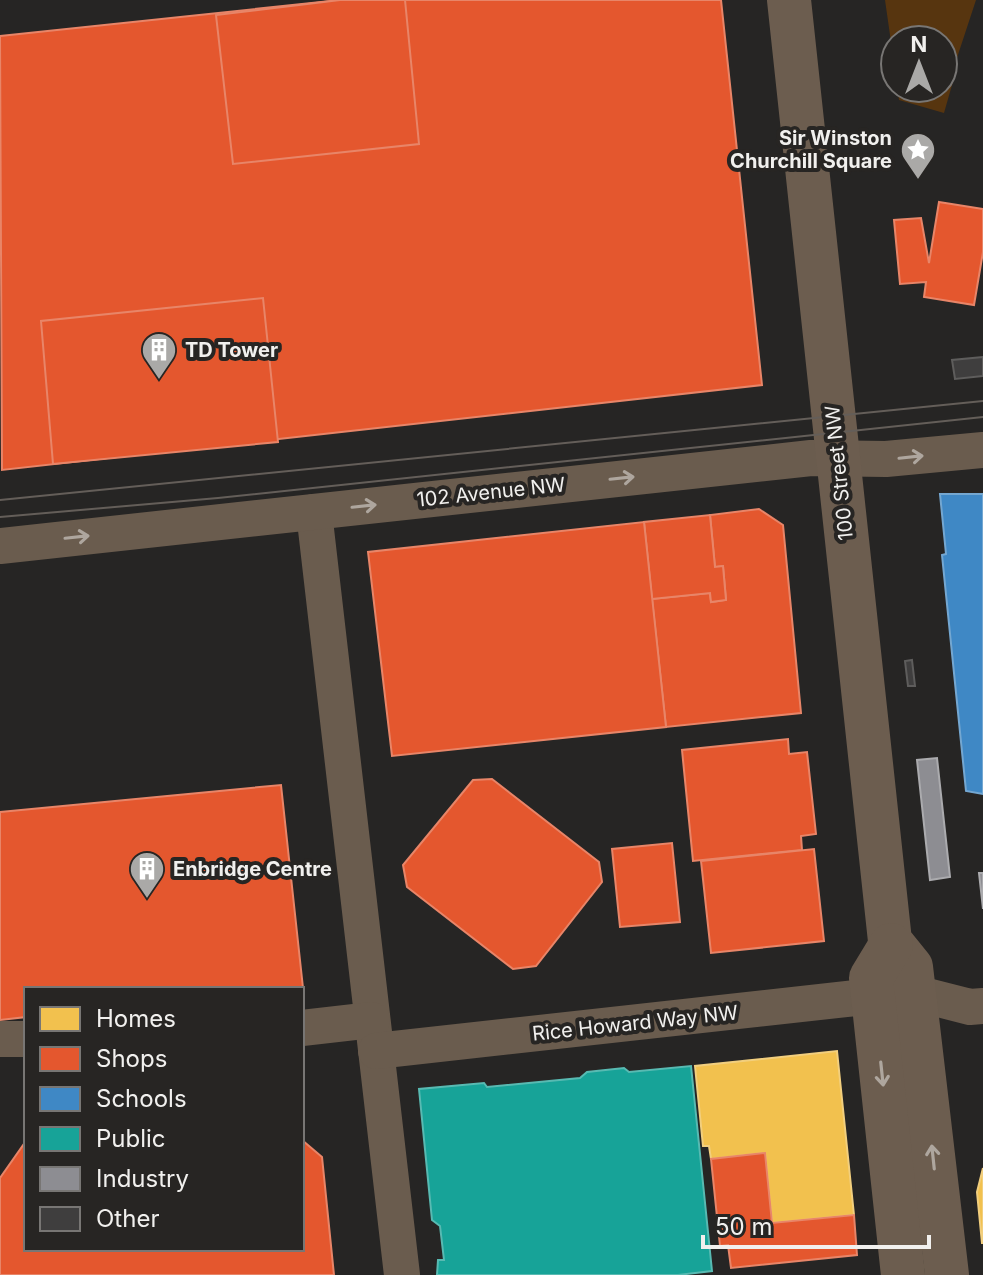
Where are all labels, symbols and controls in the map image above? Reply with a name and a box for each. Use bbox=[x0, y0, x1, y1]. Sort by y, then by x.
north arrow bbox=[879, 24, 959, 104]
text: N bbox=[911, 31, 927, 57]
place label: Sir Winston Churchill Square bbox=[730, 126, 892, 173]
place icon: Sir Winston Churchill Square bbox=[899, 131, 937, 181]
building icon: TD Tower bbox=[140, 331, 178, 381]
place label: TD Tower bbox=[185, 338, 278, 362]
street label: 100 Street NW bbox=[820, 404, 858, 542]
one-way arrow bbox=[897, 449, 924, 464]
one-way arrow bbox=[608, 471, 635, 486]
street label: 102 Avenue NW bbox=[416, 472, 567, 512]
one-way arrow bbox=[350, 498, 377, 513]
one-way arrow bbox=[64, 529, 90, 544]
building icon: Enbridge Centre bbox=[128, 850, 166, 900]
place label: Enbridge Centre bbox=[173, 857, 332, 881]
legend bbox=[24, 987, 304, 1251]
street label: Rice Howard Way NW bbox=[531, 1000, 739, 1046]
text: Homes bbox=[96, 1004, 176, 1033]
text: Shops bbox=[96, 1044, 167, 1073]
one-way arrow bbox=[875, 1060, 890, 1087]
text: Schools bbox=[96, 1084, 187, 1113]
text: Public bbox=[96, 1124, 166, 1153]
one-way arrow bbox=[926, 1144, 941, 1171]
text: Industry bbox=[96, 1164, 189, 1193]
scale bar bbox=[703, 1199, 929, 1249]
text: Other bbox=[96, 1204, 159, 1233]
text: 50 m bbox=[715, 1212, 773, 1241]

